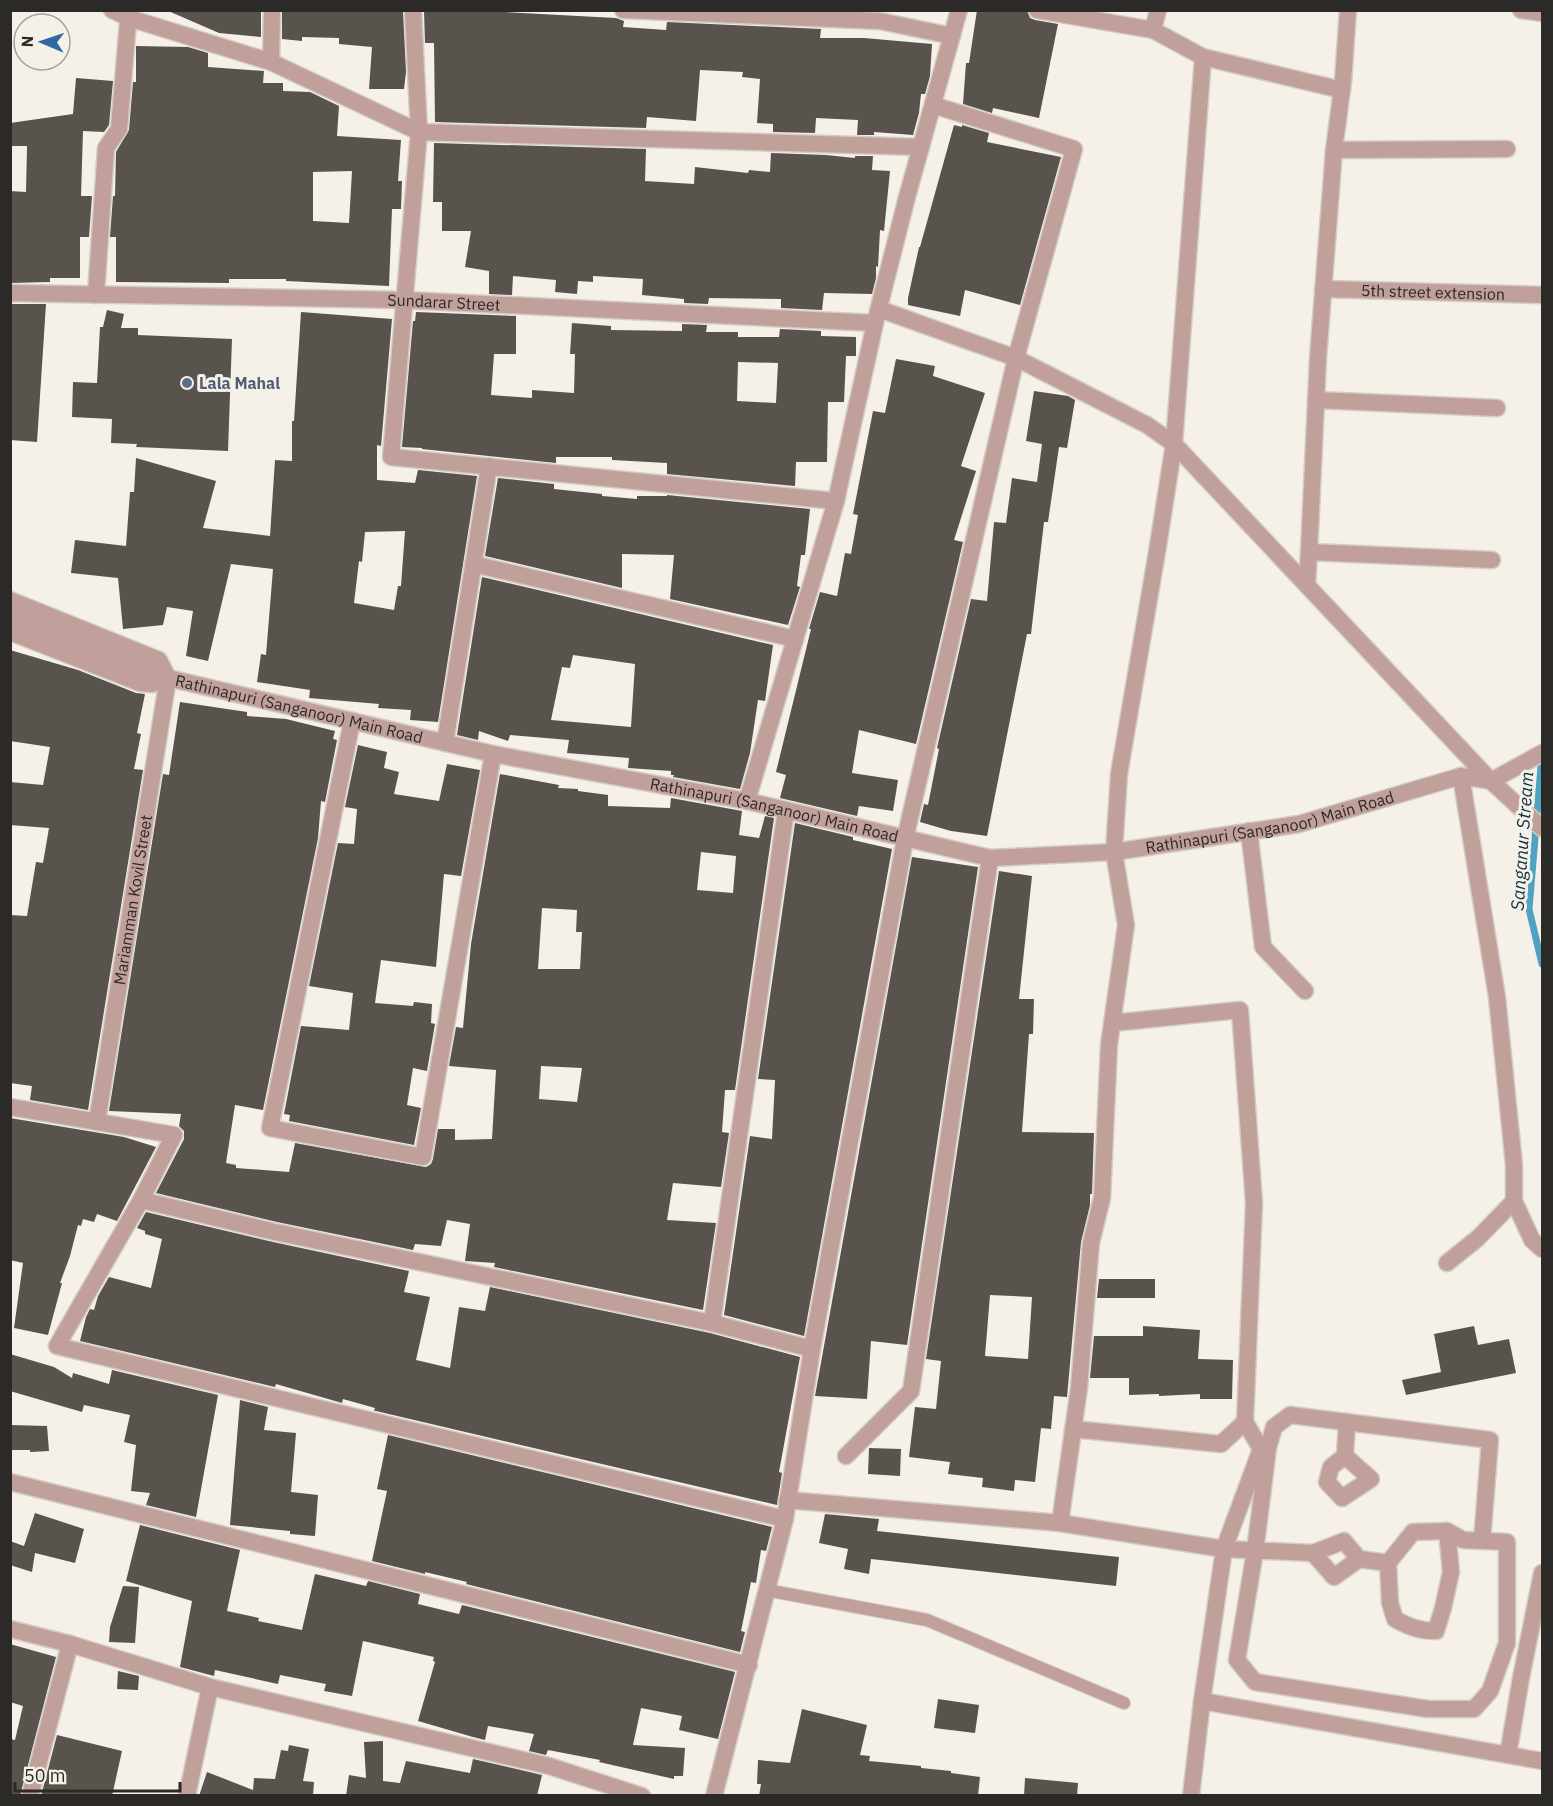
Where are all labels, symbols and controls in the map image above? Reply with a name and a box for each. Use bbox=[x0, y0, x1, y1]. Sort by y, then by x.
north arrow bbox=[12, 12, 72, 72]
text: N bbox=[17, 35, 37, 48]
street label: 5th street extension bbox=[1361, 280, 1505, 304]
street label: Sundarar Street bbox=[387, 290, 501, 315]
place label: Lala Mahal bbox=[199, 373, 280, 393]
marker: Lala Mahal bbox=[180, 376, 194, 390]
street label: Rathinapuri (Sanganoor) Main Road bbox=[173, 670, 425, 747]
water label: Sanganur Stream bbox=[1506, 771, 1538, 911]
street label: Rathinapuri (Sanganoor) Main Road bbox=[649, 773, 901, 846]
street label: Rathinapuri (Sanganoor) Main Road bbox=[1144, 786, 1396, 857]
street label: Mariamman Kovil Street bbox=[109, 813, 156, 986]
scale bar bbox=[15, 1755, 180, 1793]
text: 50 m bbox=[24, 1764, 66, 1787]

